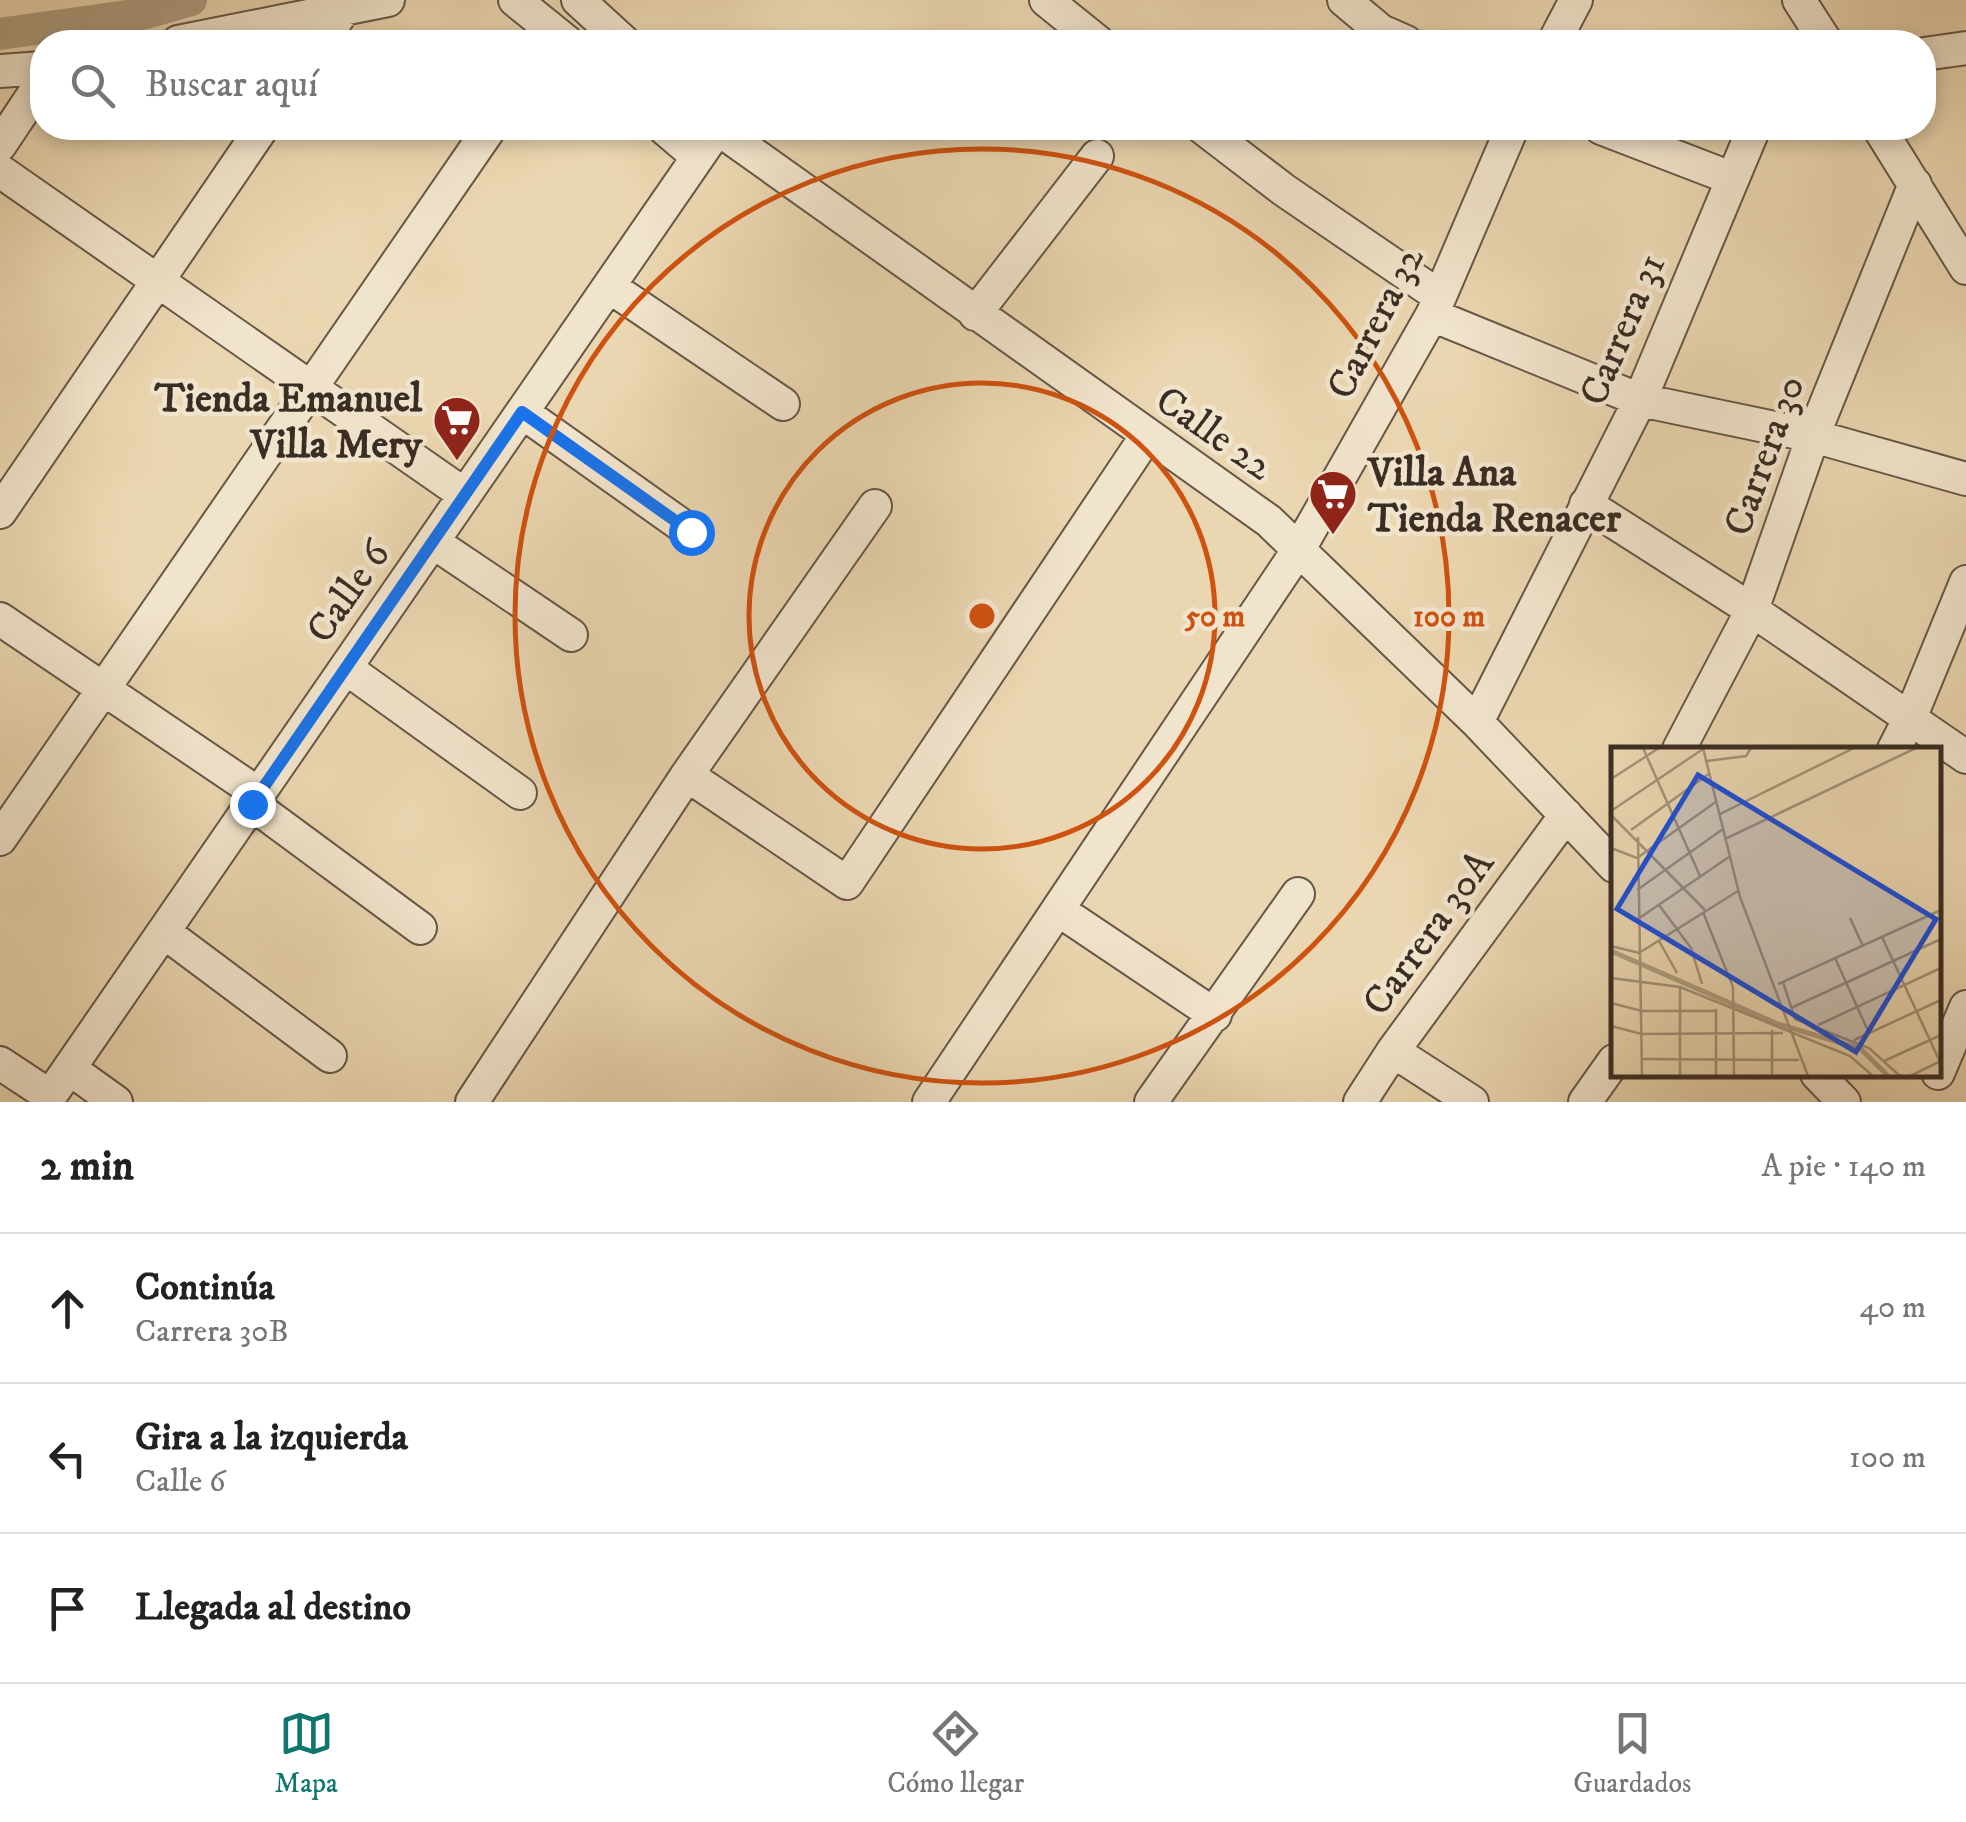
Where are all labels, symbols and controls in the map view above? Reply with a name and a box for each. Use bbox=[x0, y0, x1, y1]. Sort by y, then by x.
search box bbox=[30, 30, 1936, 140]
icon: search bbox=[65, 58, 120, 113]
text: Buscar aquí bbox=[145, 61, 318, 109]
street label: Carrera 32 bbox=[1317, 238, 1437, 408]
street label: Carrera 31 bbox=[1569, 247, 1678, 414]
street label: Carrera 30 bbox=[1714, 369, 1818, 543]
place label: Tienda Emanuel Villa Mery bbox=[154, 375, 423, 471]
street label: Calle 22 bbox=[1145, 376, 1282, 493]
supermarket icon: Tienda Emanuel Villa Mery bbox=[431, 394, 483, 462]
place label: Villa Ana Tienda Renacer bbox=[1366, 449, 1622, 545]
supermarket icon: Villa Ana Tienda Renacer bbox=[1307, 468, 1359, 536]
route start bbox=[669, 510, 715, 556]
street label: Calle 6 bbox=[296, 531, 403, 654]
centre of rings bbox=[964, 598, 1000, 634]
text: 50 m bbox=[1184, 599, 1245, 636]
text: 100 m bbox=[1413, 599, 1486, 636]
inset map bbox=[1611, 747, 1941, 1077]
route end bbox=[230, 782, 276, 828]
street label: Carrera 30A bbox=[1353, 841, 1506, 1026]
text: 2 min bbox=[40, 1141, 134, 1193]
text: A pie · 140 m bbox=[1761, 1147, 1926, 1187]
text: Continúa bbox=[135, 1264, 275, 1312]
icon: ahead bbox=[40, 1281, 95, 1336]
text: 40 m bbox=[1859, 1288, 1926, 1328]
text: Carrera 30B bbox=[135, 1312, 289, 1352]
text: Gira a la izquierda bbox=[135, 1414, 408, 1462]
icon: left bbox=[40, 1431, 95, 1486]
text: 100 m bbox=[1849, 1438, 1926, 1478]
text: Calle 6 bbox=[135, 1462, 226, 1502]
icon: arrive bbox=[40, 1581, 95, 1636]
text: Llegada al destino bbox=[135, 1584, 411, 1632]
tab: Mapa bbox=[275, 1706, 338, 1801]
tab: Cómo llegar bbox=[887, 1706, 1024, 1801]
tab: Guardados bbox=[1573, 1706, 1691, 1801]

